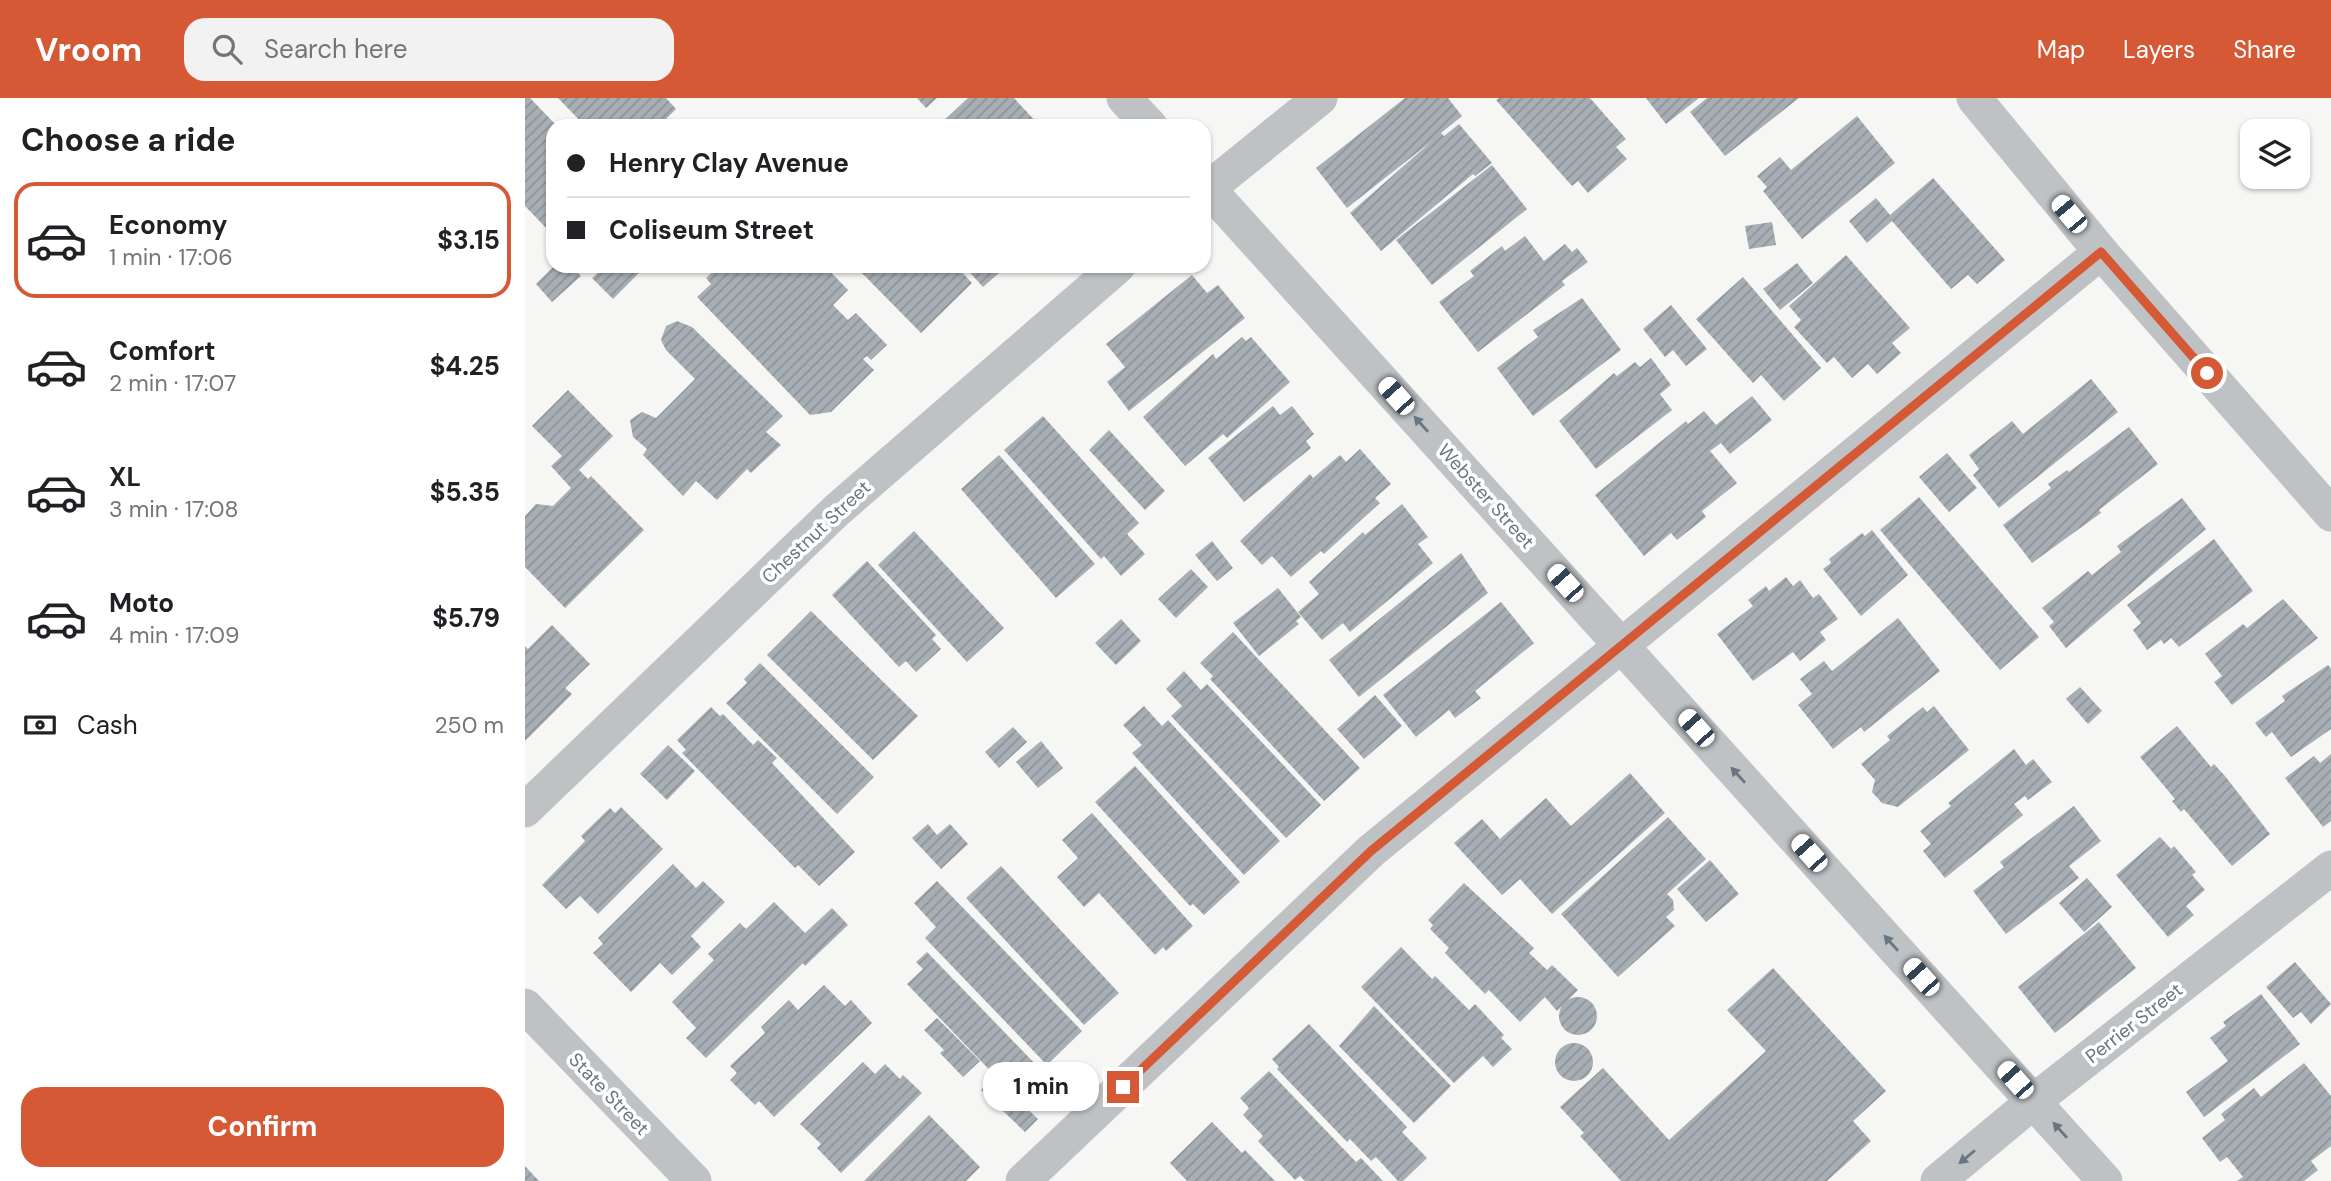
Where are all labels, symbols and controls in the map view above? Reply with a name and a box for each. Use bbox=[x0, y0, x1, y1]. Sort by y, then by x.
search box bbox=[184, 18, 674, 81]
text: Vroom bbox=[35, 28, 142, 71]
icon: search bbox=[208, 30, 246, 68]
text: Search here bbox=[264, 32, 408, 66]
text: Map bbox=[2037, 34, 2085, 65]
text: Layers bbox=[2123, 34, 2195, 65]
text: Share bbox=[2233, 34, 2296, 65]
text: Choose a ride bbox=[21, 119, 236, 161]
map controls bbox=[2240, 119, 2310, 189]
button: layers bbox=[2240, 119, 2310, 189]
text: Henry Clay Avenue bbox=[609, 146, 849, 180]
car bbox=[2048, 191, 2091, 237]
text: Economy bbox=[109, 208, 227, 242]
icon: car bbox=[25, 209, 88, 272]
text: Coliseum Street bbox=[609, 213, 814, 247]
text: $3.15 bbox=[437, 223, 500, 257]
text: 1 min · 17:06 bbox=[109, 242, 233, 272]
text: Comfort bbox=[109, 334, 215, 368]
icon: car bbox=[25, 335, 88, 398]
text: $4.25 bbox=[430, 349, 500, 383]
route start bbox=[2191, 357, 2223, 389]
text: 2 min · 17:07 bbox=[109, 368, 236, 398]
car bbox=[1375, 373, 1418, 419]
one-way arrow bbox=[1413, 415, 1429, 433]
street label: Webster Street bbox=[1432, 438, 1540, 554]
text: XL bbox=[109, 460, 141, 494]
icon: car bbox=[25, 461, 88, 524]
text: $5.35 bbox=[430, 475, 500, 509]
street label: Chestnut Street bbox=[756, 475, 876, 589]
text: 3 min · 17:08 bbox=[109, 494, 239, 524]
car bbox=[1544, 560, 1587, 606]
text: Moto bbox=[109, 586, 174, 620]
icon: car bbox=[25, 587, 88, 650]
text: $5.79 bbox=[432, 601, 500, 635]
text: 4 min · 17:09 bbox=[109, 620, 239, 650]
car bbox=[1675, 705, 1718, 751]
icon: cash bbox=[21, 706, 59, 744]
text: Cash bbox=[77, 708, 138, 742]
text: 250 m bbox=[434, 710, 504, 740]
one-way arrow bbox=[1730, 766, 1746, 784]
car bbox=[1788, 830, 1831, 876]
one-way arrow bbox=[1883, 934, 1899, 952]
car bbox=[1900, 954, 1943, 1000]
street label: Perrier Street bbox=[2080, 977, 2188, 1069]
street label: State Street bbox=[563, 1047, 655, 1141]
car bbox=[1994, 1057, 2037, 1103]
callout: 1 min bbox=[983, 1062, 1099, 1112]
text: 1 min bbox=[1013, 1071, 1069, 1101]
route end bbox=[1107, 1071, 1139, 1103]
button: Confirm bbox=[21, 1087, 504, 1167]
one-way arrow bbox=[2052, 1121, 2068, 1139]
one-way arrow bbox=[1959, 1149, 1976, 1164]

